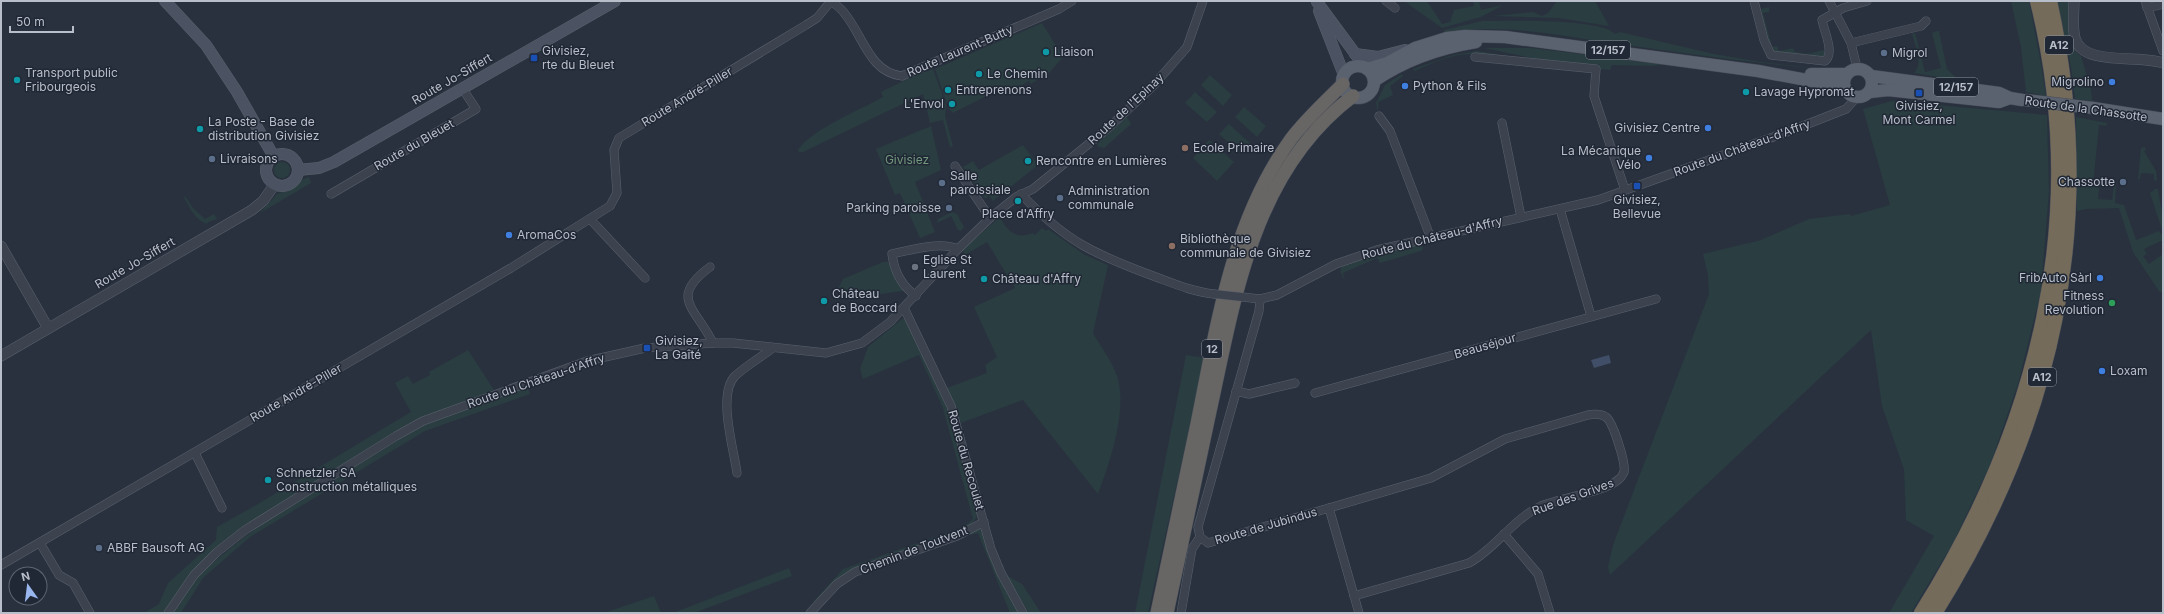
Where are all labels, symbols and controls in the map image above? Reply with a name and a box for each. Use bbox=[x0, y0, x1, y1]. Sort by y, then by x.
scale bar bbox=[10, 8, 73, 34]
text: 50 m bbox=[16, 14, 45, 29]
street label: Route Laurent-Butty bbox=[905, 21, 1015, 80]
road number: A12 bbox=[2045, 36, 2073, 54]
road number: 12/157 bbox=[1586, 41, 1630, 59]
place label: Givisiez, rte du Bleuet bbox=[542, 43, 615, 72]
place label: Liaison bbox=[1054, 44, 1094, 59]
place label: Migrol bbox=[1892, 45, 1928, 60]
marker: Liaison bbox=[1041, 47, 1051, 57]
marker: Migrol bbox=[1879, 48, 1889, 58]
street label: Route Jo-Siffert bbox=[409, 50, 494, 108]
marker: Givisiez, rte du Bleuet bbox=[529, 53, 539, 63]
street label: Route André-Piller bbox=[639, 63, 735, 130]
place label: Transport public Fribourgeois bbox=[25, 65, 118, 94]
place label: Le Chemin bbox=[987, 66, 1048, 81]
marker: Le Chemin bbox=[974, 69, 984, 79]
street label: Route de l'Epinay bbox=[1085, 70, 1167, 148]
place label: Migrolino bbox=[2051, 74, 2104, 89]
marker: Transport public Fribourgeois bbox=[12, 75, 22, 85]
marker: Migrolino bbox=[2107, 77, 2117, 87]
place label: Python & Fils bbox=[1413, 78, 1487, 93]
road number: 12/157 bbox=[1934, 78, 1978, 96]
marker: Python & Fils bbox=[1400, 81, 1410, 91]
place label: Entreprenons bbox=[956, 82, 1032, 97]
place label: Lavage Hypromat bbox=[1754, 84, 1854, 99]
marker: Entreprenons bbox=[943, 85, 953, 95]
marker: Lavage Hypromat bbox=[1741, 87, 1751, 97]
marker: Givisiez, Mont Carmel bbox=[1914, 88, 1924, 98]
street label: Route de la Chassotte bbox=[2024, 92, 2148, 125]
place label: L'Envol bbox=[904, 96, 944, 111]
place label: Givisiez, Mont Carmel bbox=[1882, 98, 1956, 127]
marker: L'Envol bbox=[947, 99, 957, 109]
place label: La Poste - Base de distribution Givisiez bbox=[208, 114, 319, 143]
street label: Route du Bleuet bbox=[371, 116, 456, 173]
street label: Route du Château-d'Affry bbox=[1671, 116, 1812, 179]
place label: Givisiez Centre bbox=[1614, 120, 1700, 135]
marker: Givisiez Centre bbox=[1703, 123, 1713, 133]
marker: La Poste - Base de distribution Givisiez bbox=[195, 124, 205, 134]
place label: Ecole Primaire bbox=[1193, 140, 1274, 155]
marker: Ecole Primaire bbox=[1180, 143, 1190, 153]
place label: La Mécanique Vélo bbox=[1561, 143, 1641, 172]
place label: Livraisons bbox=[220, 151, 278, 166]
park label: Givisiez bbox=[885, 152, 929, 167]
place label: Rencontre en Lumières bbox=[1036, 153, 1167, 168]
marker: La Mécanique Vélo bbox=[1644, 153, 1654, 163]
marker: Livraisons bbox=[207, 154, 217, 164]
marker: Rencontre en Lumières bbox=[1023, 156, 1033, 166]
place label: Salle paroissiale bbox=[950, 168, 1011, 197]
place label: Chassotte bbox=[2058, 174, 2115, 189]
marker: Chassotte bbox=[2118, 177, 2128, 187]
marker: Salle paroissiale bbox=[937, 178, 947, 188]
marker: Givisiez, Bellevue bbox=[1632, 181, 1642, 191]
place label: Administration communale bbox=[1068, 183, 1150, 212]
place label: Givisiez, Bellevue bbox=[1613, 192, 1661, 221]
marker: Administration communale bbox=[1055, 193, 1065, 203]
marker: Place d'Affry bbox=[1013, 196, 1023, 206]
place label: Parking paroisse bbox=[846, 200, 941, 215]
marker: Parking paroisse bbox=[944, 203, 954, 213]
place label: Place d'Affry bbox=[982, 206, 1055, 221]
street label: Route du Château-d'Affry bbox=[1360, 213, 1504, 262]
place label: AromaCos bbox=[517, 227, 576, 242]
marker: AromaCos bbox=[504, 230, 514, 240]
place label: Bibliothèque communale de Givisiez bbox=[1180, 231, 1311, 260]
street label: Route Jo-Siffert bbox=[92, 234, 177, 292]
marker: Bibliothèque communale de Givisiez bbox=[1167, 241, 1177, 251]
place label: Eglise St Laurent bbox=[923, 252, 972, 281]
marker: Eglise St Laurent bbox=[910, 262, 920, 272]
place label: FribAuto Sàrl bbox=[2019, 270, 2092, 285]
place label: Château d'Affry bbox=[992, 271, 1081, 286]
marker: FribAuto Sàrl bbox=[2095, 273, 2105, 283]
marker: Château d'Affry bbox=[979, 274, 989, 284]
place label: Château de Boccard bbox=[832, 286, 897, 315]
place label: Fitness Revolution bbox=[2045, 288, 2104, 317]
marker: Château de Boccard bbox=[819, 296, 829, 306]
marker: Fitness Revolution bbox=[2107, 298, 2117, 308]
street label: Beauséjour bbox=[1452, 329, 1518, 362]
place label: Givisiez, La Gaîté bbox=[655, 333, 703, 362]
road number: 12 bbox=[1202, 340, 1222, 358]
marker: Givisiez, La Gaîté bbox=[642, 343, 652, 353]
street label: Route du Château-d'Affry bbox=[465, 350, 607, 411]
street label: Route André-Piller bbox=[247, 360, 345, 425]
place label: Loxam bbox=[2110, 363, 2148, 378]
marker: Loxam bbox=[2097, 366, 2107, 376]
road number: A12 bbox=[2028, 368, 2056, 386]
street label: Route du Recoulet bbox=[945, 408, 988, 512]
place label: Schnetzler SA Construction métalliques bbox=[276, 465, 417, 494]
marker: Schnetzler SA Construction métalliques bbox=[263, 475, 273, 485]
street label: Rue des Grives bbox=[1530, 475, 1616, 518]
street label: Route de Jubindus bbox=[1213, 504, 1319, 547]
street label: Chemin de Toutvent bbox=[858, 522, 970, 577]
place label: ABBF Bausoft AG bbox=[107, 540, 205, 555]
marker: ABBF Bausoft AG bbox=[94, 543, 104, 553]
north arrow bbox=[8, 566, 48, 606]
text: N bbox=[20, 568, 31, 584]

